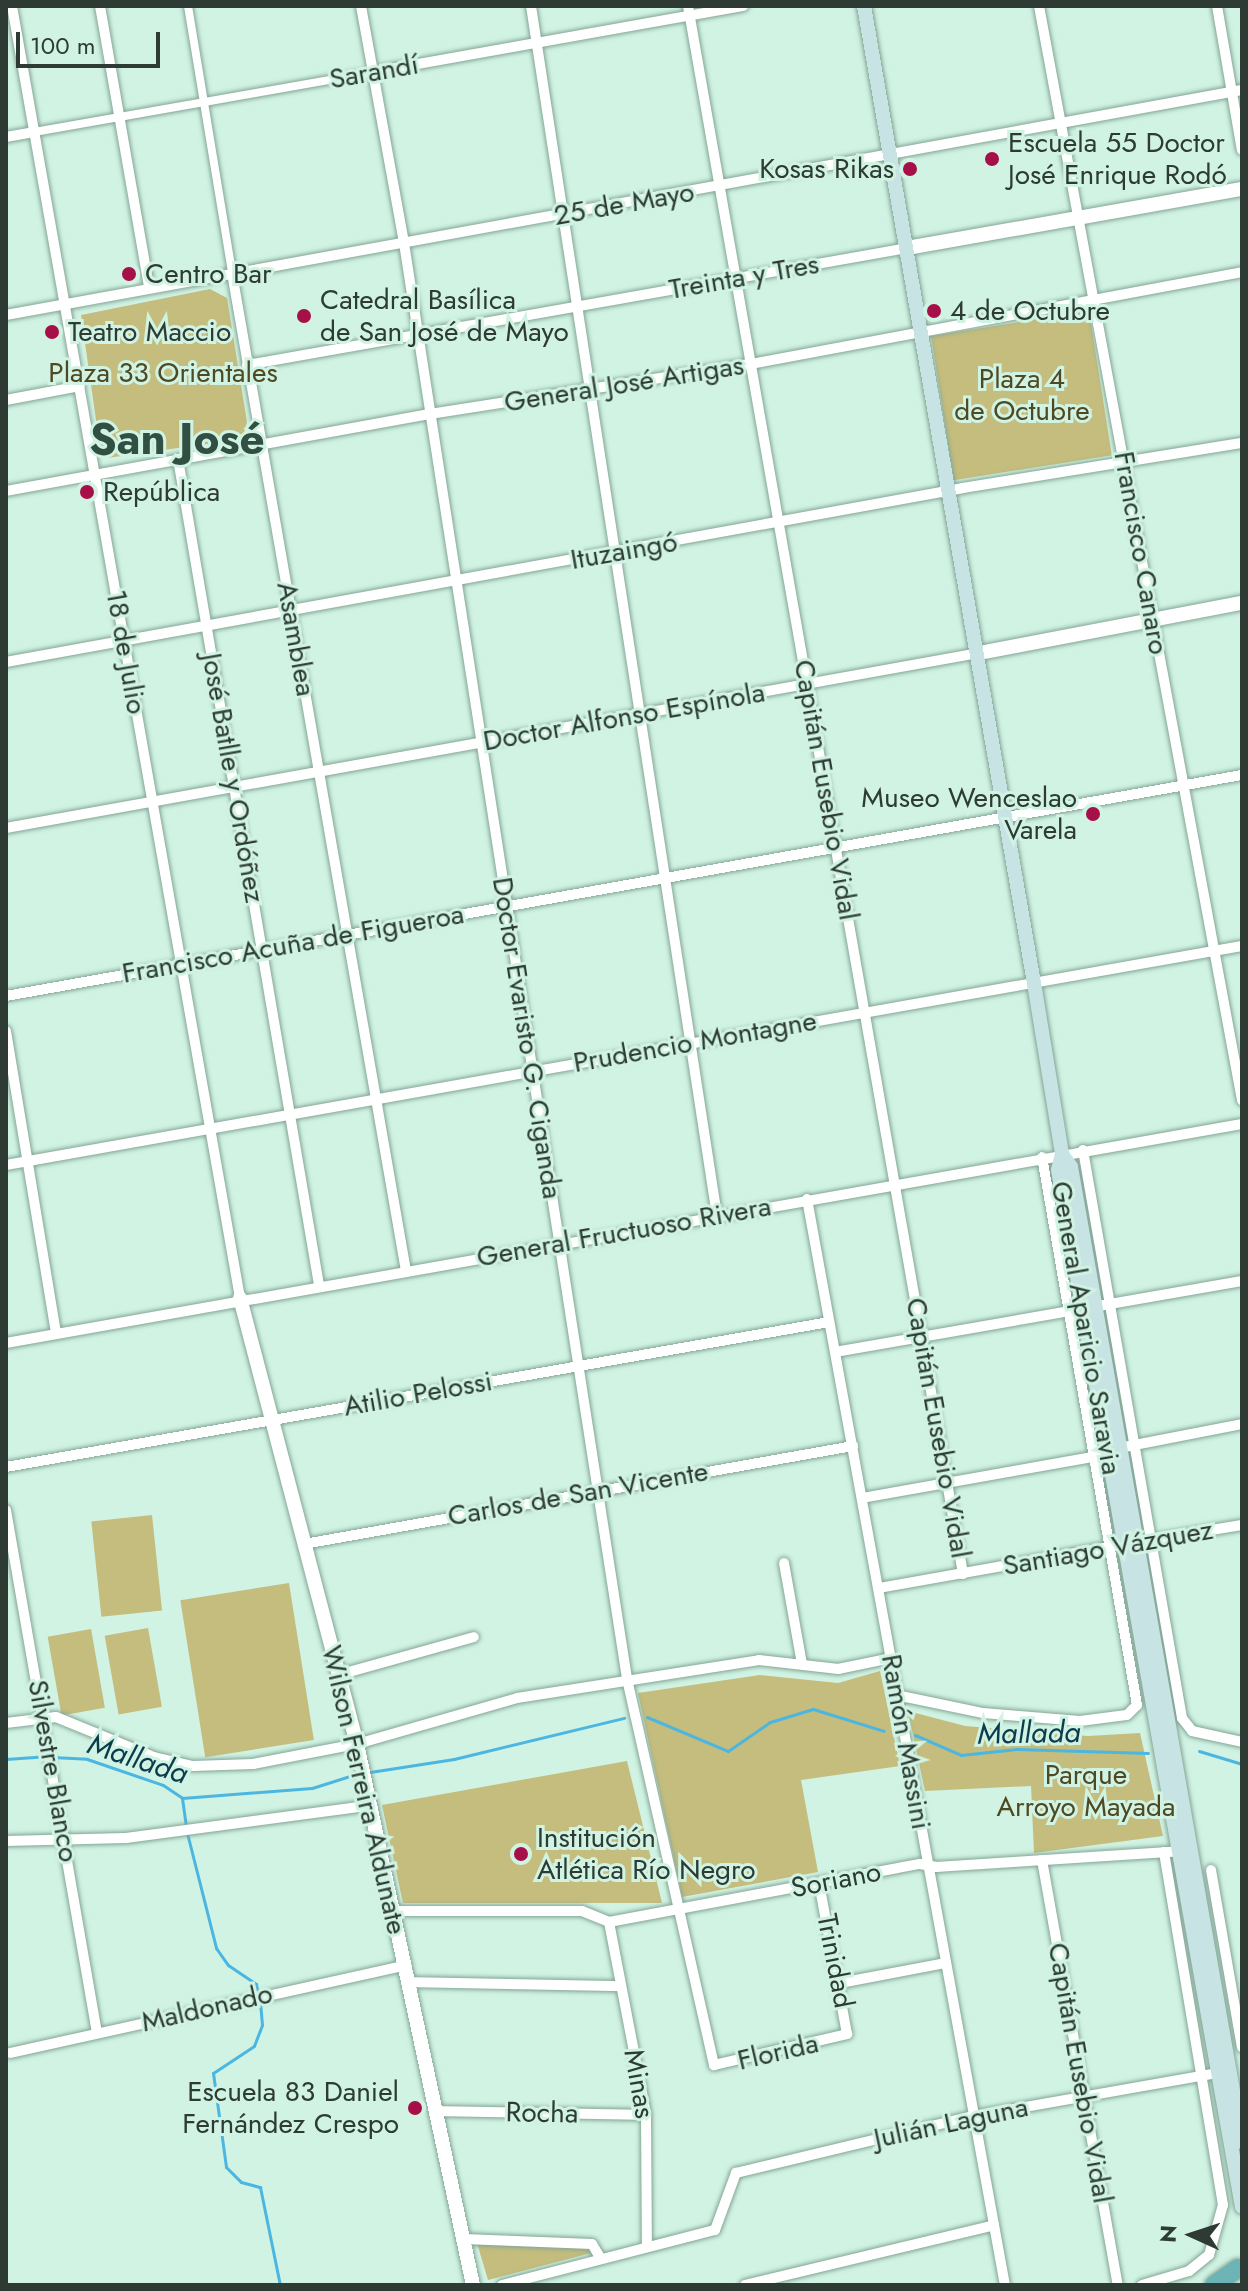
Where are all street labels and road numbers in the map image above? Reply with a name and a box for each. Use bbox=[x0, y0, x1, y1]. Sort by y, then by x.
street label: Sarandí bbox=[327, 48, 421, 96]
street label: 25 de Mayo bbox=[551, 175, 697, 233]
street label: Treinta y Tres bbox=[667, 247, 821, 307]
street label: General José Artigas bbox=[502, 348, 746, 420]
street label: Francisco Canaro bbox=[1107, 449, 1175, 657]
street label: Ituzaingó bbox=[568, 525, 680, 577]
street label: Asamblea bbox=[269, 579, 323, 699]
street label: 18 de Julio bbox=[99, 587, 153, 717]
street label: José Batlle y Ordóñez bbox=[194, 651, 272, 905]
street label: Capitán Eusebio Vidal bbox=[787, 657, 865, 923]
street label: Doctor Alfonso Espínola bbox=[481, 676, 767, 758]
street label: Doctor Evaristo G. Ciganda bbox=[485, 875, 569, 1201]
street label: Francisco Acuña de Figueroa bbox=[119, 897, 467, 991]
street label: Prudencio Montagne bbox=[571, 1004, 819, 1080]
street label: General Aparicio Saravia bbox=[1044, 1179, 1128, 1477]
street label: General Fructuoso Rivera bbox=[474, 1190, 774, 1274]
street label: Capitán Eusebio Vidal bbox=[899, 1295, 977, 1561]
street label: Atilio Pelossi bbox=[341, 1364, 495, 1424]
street label: Carlos de San Vicente bbox=[445, 1455, 711, 1533]
street label: Santiago Vázquez bbox=[1000, 1513, 1216, 1583]
street label: Wilson Ferreira Aldunate bbox=[314, 1642, 414, 1938]
street label: Ramón Massini bbox=[874, 1652, 938, 1832]
street label: Silvestre Blanco bbox=[20, 1677, 86, 1865]
street label: Soriano bbox=[788, 1855, 884, 1905]
street label: Trinidad bbox=[809, 1911, 861, 2011]
street label: Capitán Eusebio Vidal bbox=[1041, 1940, 1119, 2206]
street label: Maldonado bbox=[138, 1977, 276, 2039]
street label: Florida bbox=[734, 2026, 822, 2078]
street label: Minas bbox=[616, 2047, 662, 2121]
street label: Julián Laguna bbox=[871, 2090, 1031, 2156]
street label: Rocha bbox=[505, 2096, 579, 2130]

